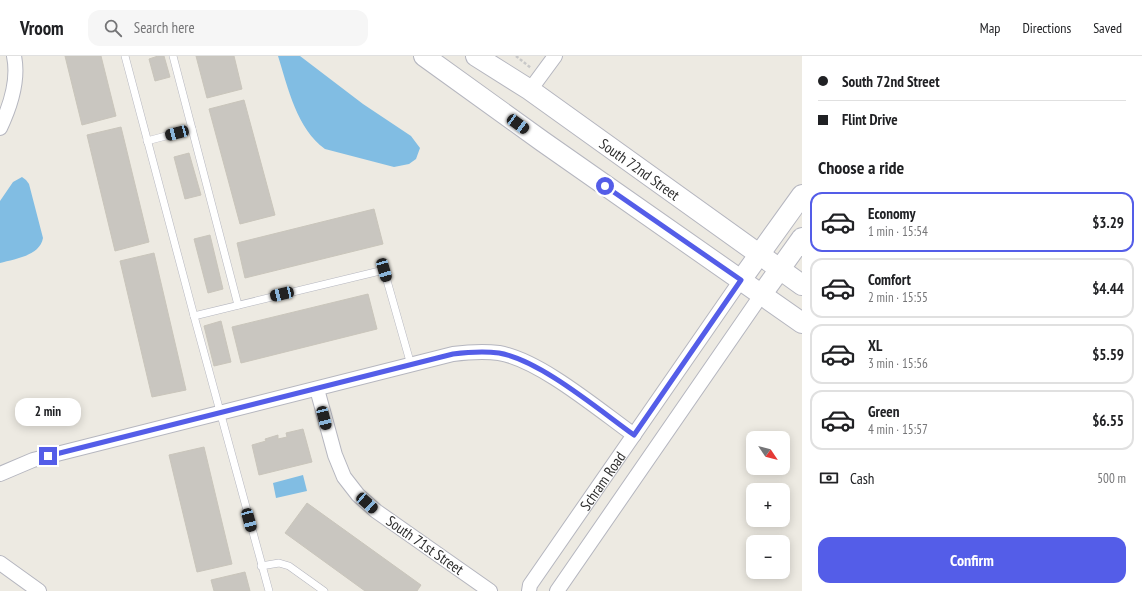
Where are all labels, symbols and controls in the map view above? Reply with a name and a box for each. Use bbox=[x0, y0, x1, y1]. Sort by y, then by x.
search box bbox=[88, 10, 368, 46]
text: Vroom bbox=[20, 16, 64, 40]
icon: search bbox=[102, 17, 124, 39]
text: Search here bbox=[134, 18, 195, 37]
text: Map bbox=[980, 19, 1000, 37]
text: Directions bbox=[1022, 19, 1071, 37]
text: Saved bbox=[1093, 19, 1122, 37]
text: South 72nd Street bbox=[842, 72, 940, 91]
text: Flint Drive bbox=[842, 110, 898, 129]
car bbox=[505, 112, 531, 136]
car bbox=[164, 124, 190, 142]
street label: South 72nd Street bbox=[596, 134, 684, 204]
text: Choose a ride bbox=[818, 156, 904, 179]
route start bbox=[596, 177, 614, 195]
icon: car bbox=[820, 204, 856, 240]
text: Economy bbox=[868, 204, 916, 223]
text: $3.29 bbox=[1092, 213, 1124, 232]
text: 1 min · 15:54 bbox=[868, 223, 928, 240]
car bbox=[375, 257, 393, 283]
icon: car bbox=[820, 270, 856, 306]
text: Comfort bbox=[868, 270, 911, 289]
text: $4.44 bbox=[1092, 279, 1124, 298]
car bbox=[269, 285, 295, 303]
text: 2 min · 15:55 bbox=[868, 289, 928, 306]
icon: car bbox=[820, 336, 856, 372]
text: XL bbox=[868, 336, 882, 355]
text: $5.59 bbox=[1092, 345, 1124, 364]
text: 3 min · 15:56 bbox=[868, 355, 928, 372]
callout: 2 min bbox=[15, 398, 81, 426]
icon: car bbox=[820, 402, 856, 438]
text: Green bbox=[868, 402, 900, 421]
text: 2 min bbox=[35, 403, 61, 420]
car bbox=[315, 405, 333, 431]
text: $6.55 bbox=[1092, 411, 1124, 430]
text: 4 min · 15:57 bbox=[868, 421, 928, 438]
north arrow bbox=[746, 431, 790, 475]
map controls bbox=[746, 431, 790, 579]
route end bbox=[39, 447, 57, 465]
street label: Schram Road bbox=[575, 448, 629, 514]
icon: cash bbox=[818, 467, 840, 489]
text: Cash bbox=[850, 469, 874, 488]
text: 500 m bbox=[1097, 470, 1126, 487]
button: + bbox=[746, 483, 790, 527]
car bbox=[354, 491, 380, 515]
car bbox=[240, 507, 258, 533]
street label: South 71st Street bbox=[383, 511, 467, 579]
button: − bbox=[746, 535, 790, 579]
button: Confirm bbox=[818, 537, 1126, 583]

